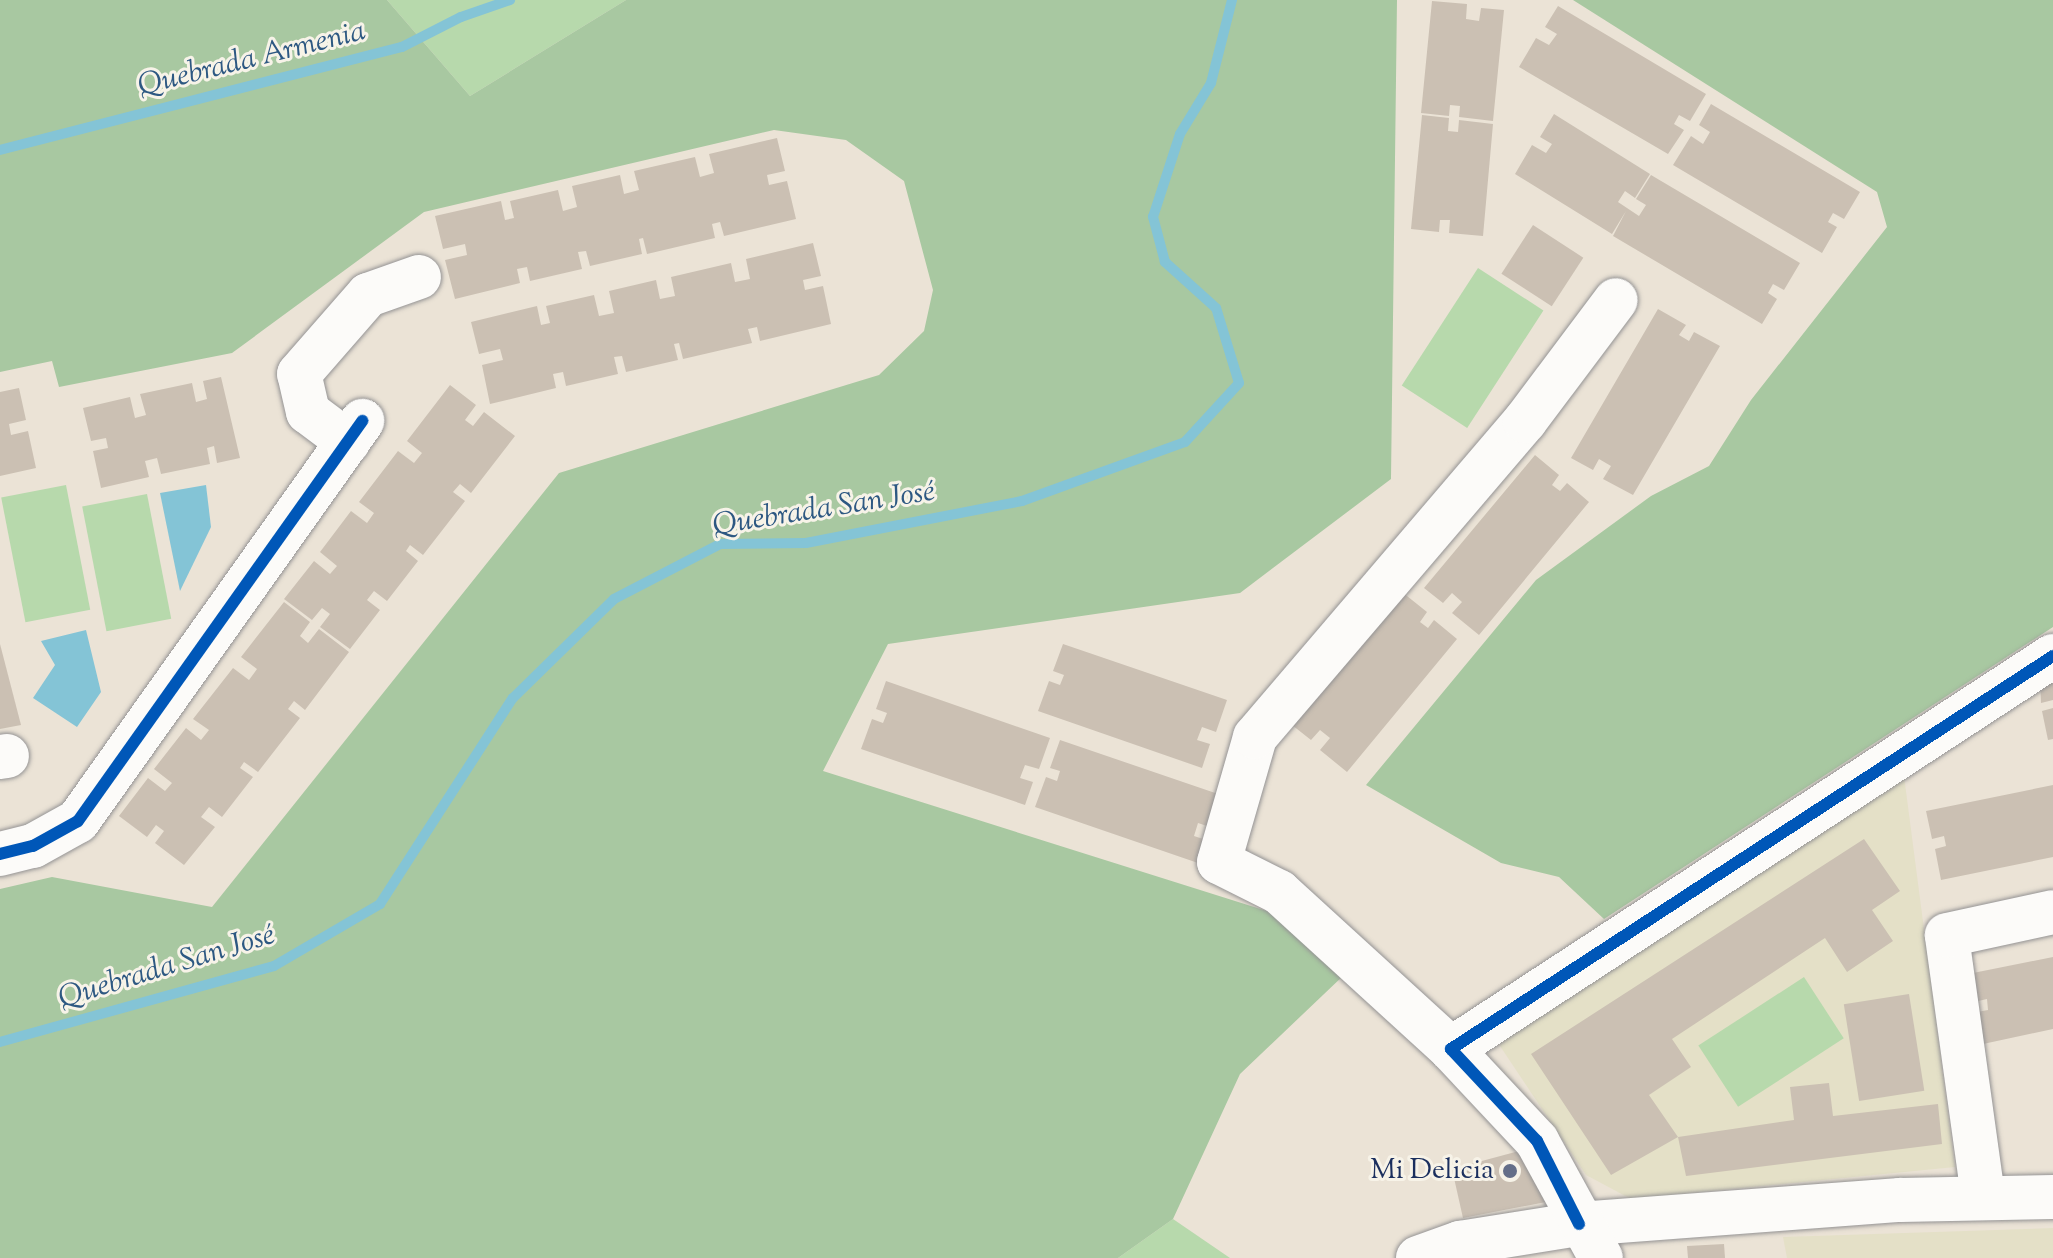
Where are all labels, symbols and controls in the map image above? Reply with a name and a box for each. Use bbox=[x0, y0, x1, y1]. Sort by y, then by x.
water label: Quebrada Armenia bbox=[134, 14, 370, 106]
water label: Quebrada San José bbox=[710, 475, 938, 545]
water label: Quebrada San José bbox=[55, 918, 279, 1018]
place label: Mi Delicia bbox=[1370, 1154, 1494, 1188]
marker: Mi Delicia bbox=[1501, 1162, 1519, 1180]

